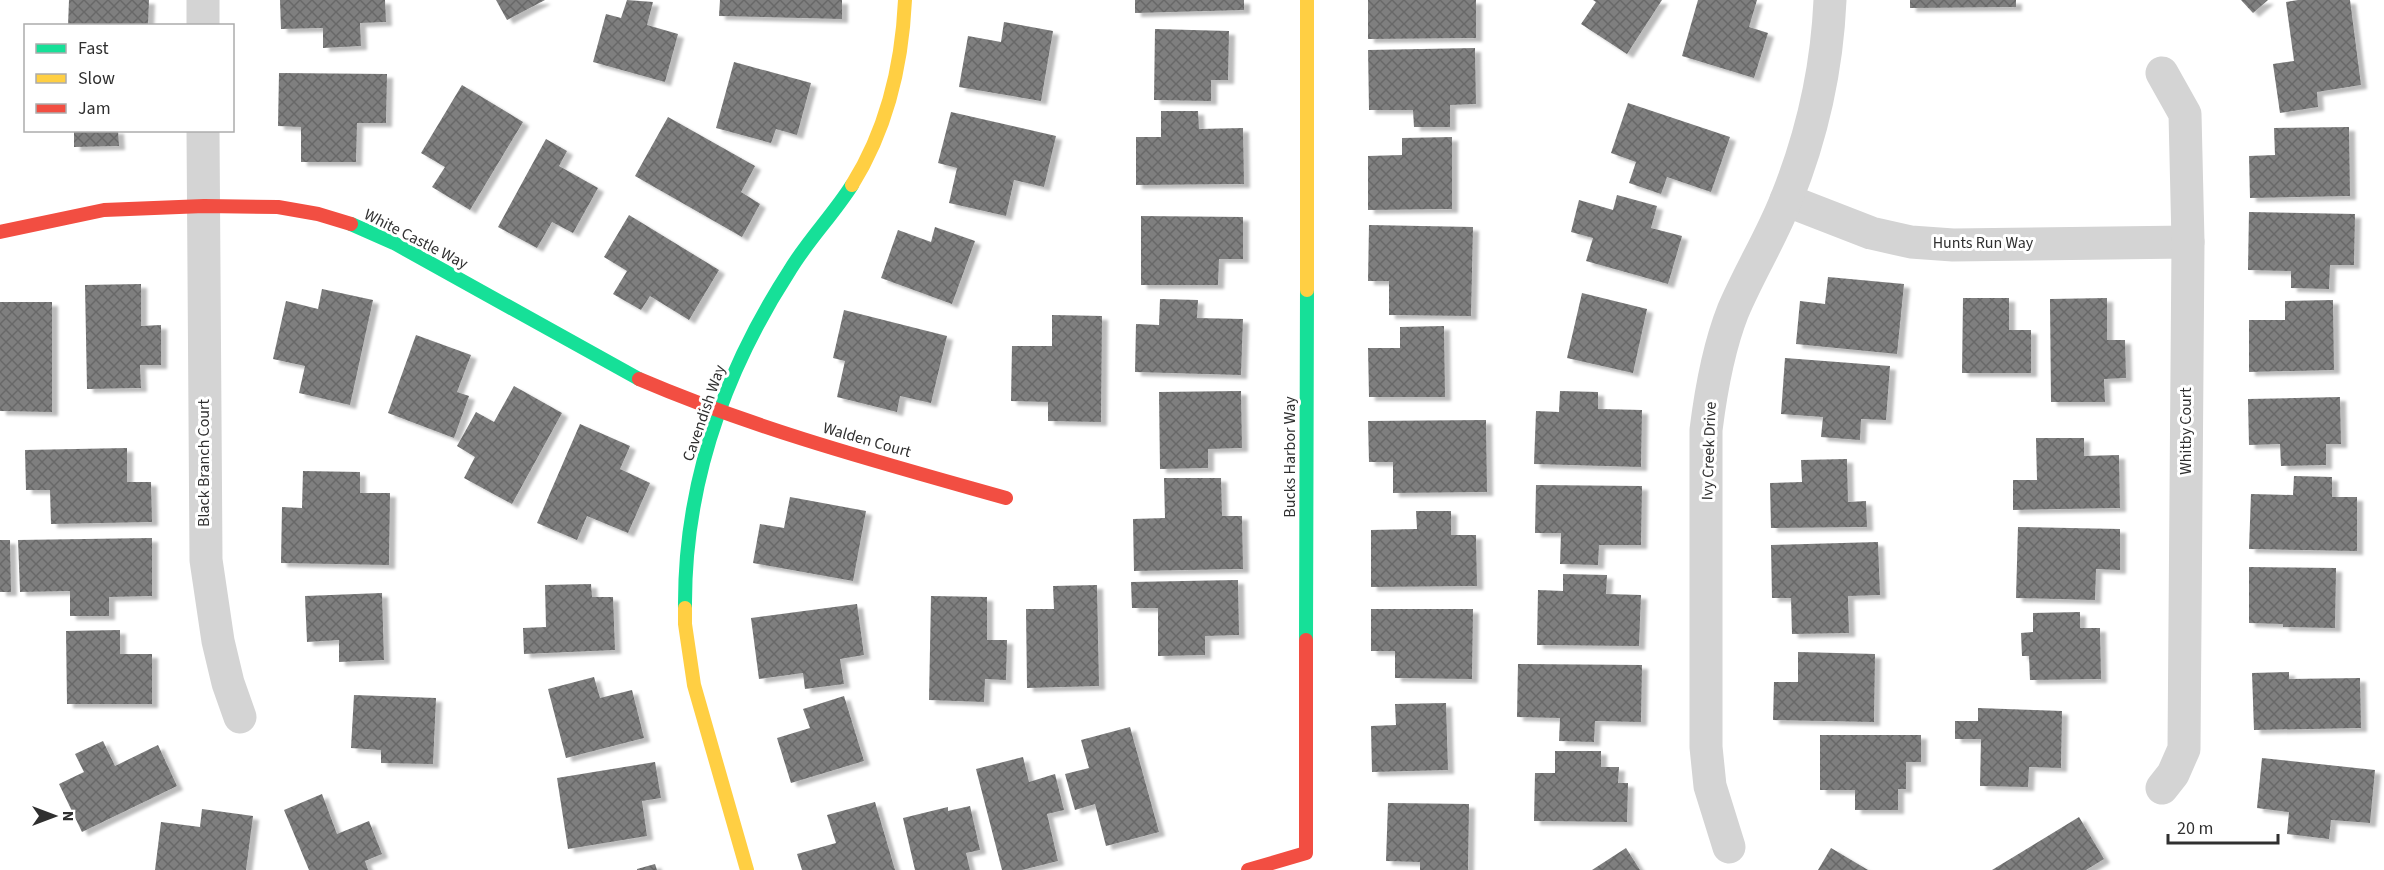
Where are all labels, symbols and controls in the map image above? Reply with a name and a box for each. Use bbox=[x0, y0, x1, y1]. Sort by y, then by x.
legend bbox=[24, 24, 234, 132]
text: Fast bbox=[78, 36, 109, 61]
text: Slow bbox=[78, 66, 115, 91]
text: Jam bbox=[78, 96, 111, 121]
street label: White Castle Way bbox=[360, 203, 472, 275]
street label: Hunts Run Way bbox=[1933, 232, 2034, 254]
street label: Cavendish Way bbox=[677, 361, 731, 464]
street label: Whitby Court bbox=[2175, 387, 2197, 475]
street label: Bucks Harbor Way bbox=[1279, 396, 1301, 518]
street label: Black Branch Court bbox=[193, 398, 215, 527]
street label: Ivy Creek Drive bbox=[1696, 401, 1722, 501]
street label: Walden Court bbox=[820, 417, 914, 463]
north arrow bbox=[24, 786, 84, 846]
scale bar bbox=[2168, 807, 2278, 845]
text: N bbox=[57, 811, 79, 821]
text: 20 m bbox=[2177, 816, 2213, 841]

